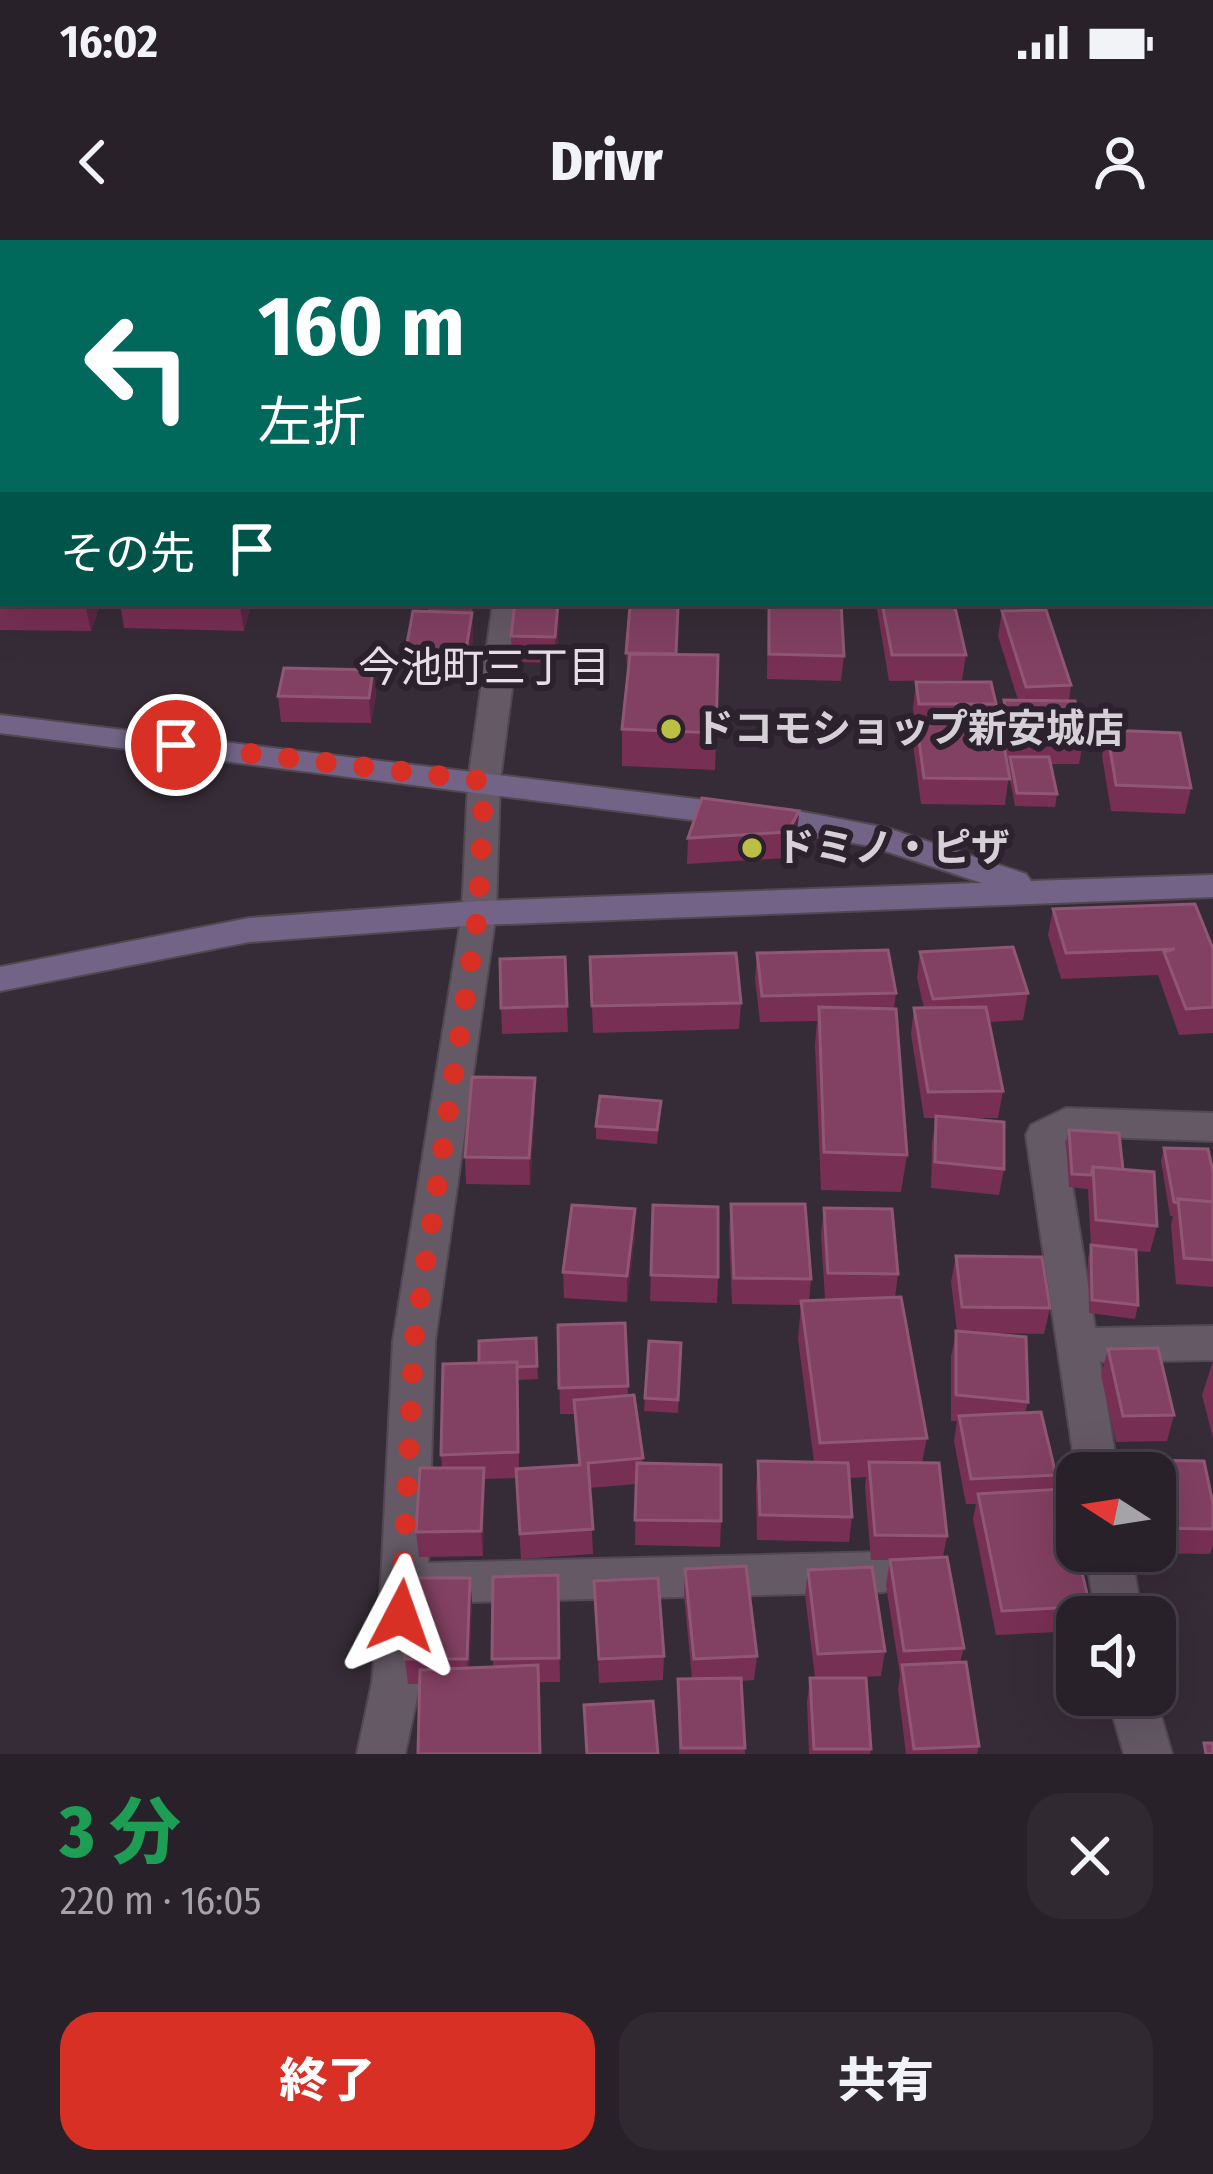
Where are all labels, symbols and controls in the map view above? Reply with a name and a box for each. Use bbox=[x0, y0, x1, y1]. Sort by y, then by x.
text: 16:02 bbox=[60, 15, 158, 69]
icon: back bbox=[60, 129, 126, 195]
icon: person bbox=[1087, 129, 1153, 195]
text: Drivr bbox=[551, 130, 663, 194]
text: 160 m bbox=[258, 276, 465, 377]
icon: left bbox=[60, 288, 216, 444]
text: 左折 bbox=[258, 391, 366, 455]
icon: arrive bbox=[219, 516, 285, 582]
text: その先 bbox=[60, 527, 195, 581]
district label: 今池町三丁目 bbox=[358, 643, 610, 693]
pin bbox=[125, 694, 227, 796]
place label: ドコモショップ新安城店 bbox=[695, 706, 1124, 752]
icon: arrive bbox=[143, 712, 209, 778]
marker: ドコモショップ新安城店 bbox=[658, 716, 684, 742]
place label: ドミノ・ピザ bbox=[776, 825, 1010, 871]
marker: ドミノ・ピザ bbox=[739, 835, 765, 861]
north arrow bbox=[1056, 1452, 1176, 1572]
map controls bbox=[1056, 1452, 1176, 1716]
position arrow bbox=[338, 1553, 464, 1679]
button: sound bbox=[1056, 1596, 1176, 1716]
text: 3 分 bbox=[60, 1790, 181, 1876]
button: close bbox=[1027, 1793, 1153, 1919]
text: 220 m · 16:05 bbox=[60, 1878, 262, 1924]
button: 終了 bbox=[60, 2012, 595, 2150]
button: 共有 bbox=[619, 2012, 1153, 2150]

